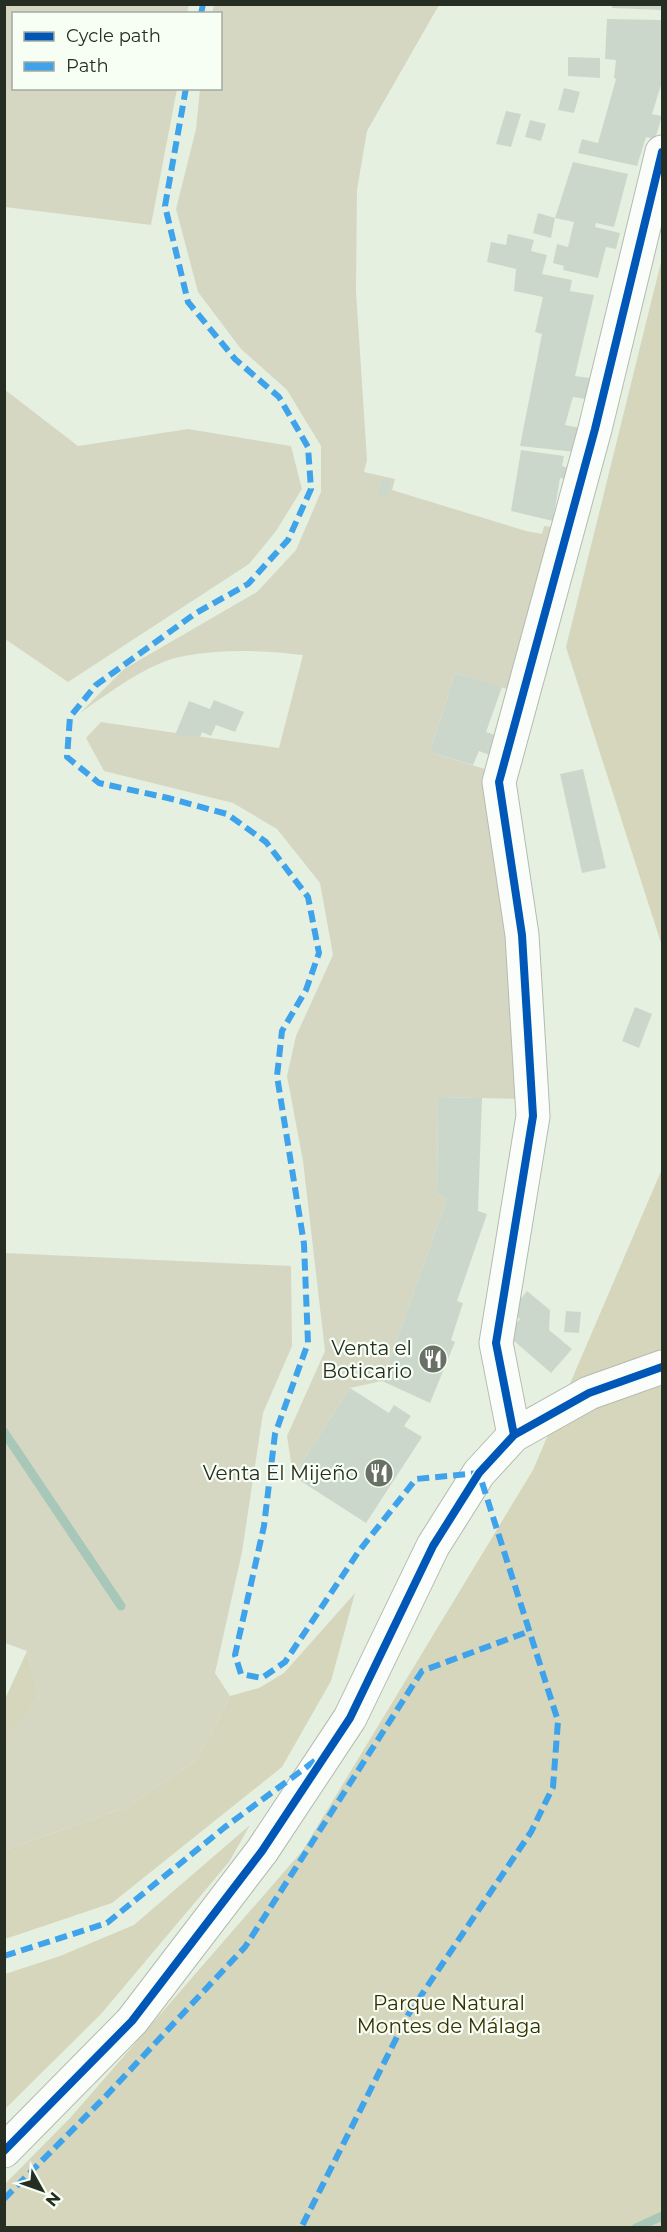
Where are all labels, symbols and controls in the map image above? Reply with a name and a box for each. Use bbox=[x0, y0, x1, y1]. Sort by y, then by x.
legend bbox=[12, 12, 222, 90]
text: Cycle path bbox=[66, 25, 161, 47]
text: Path bbox=[66, 55, 109, 77]
place label: Venta el Boticario bbox=[322, 1336, 412, 1383]
restaurant icon: Venta el Boticario bbox=[417, 1343, 449, 1375]
restaurant icon: Venta El Mijeño bbox=[363, 1457, 395, 1489]
place label: Venta El Mijeño bbox=[203, 1461, 358, 1485]
park label: Parque Natural Montes de Málaga bbox=[357, 1991, 541, 2038]
north arrow bbox=[12, 2160, 72, 2220]
text: N bbox=[42, 2188, 65, 2210]

